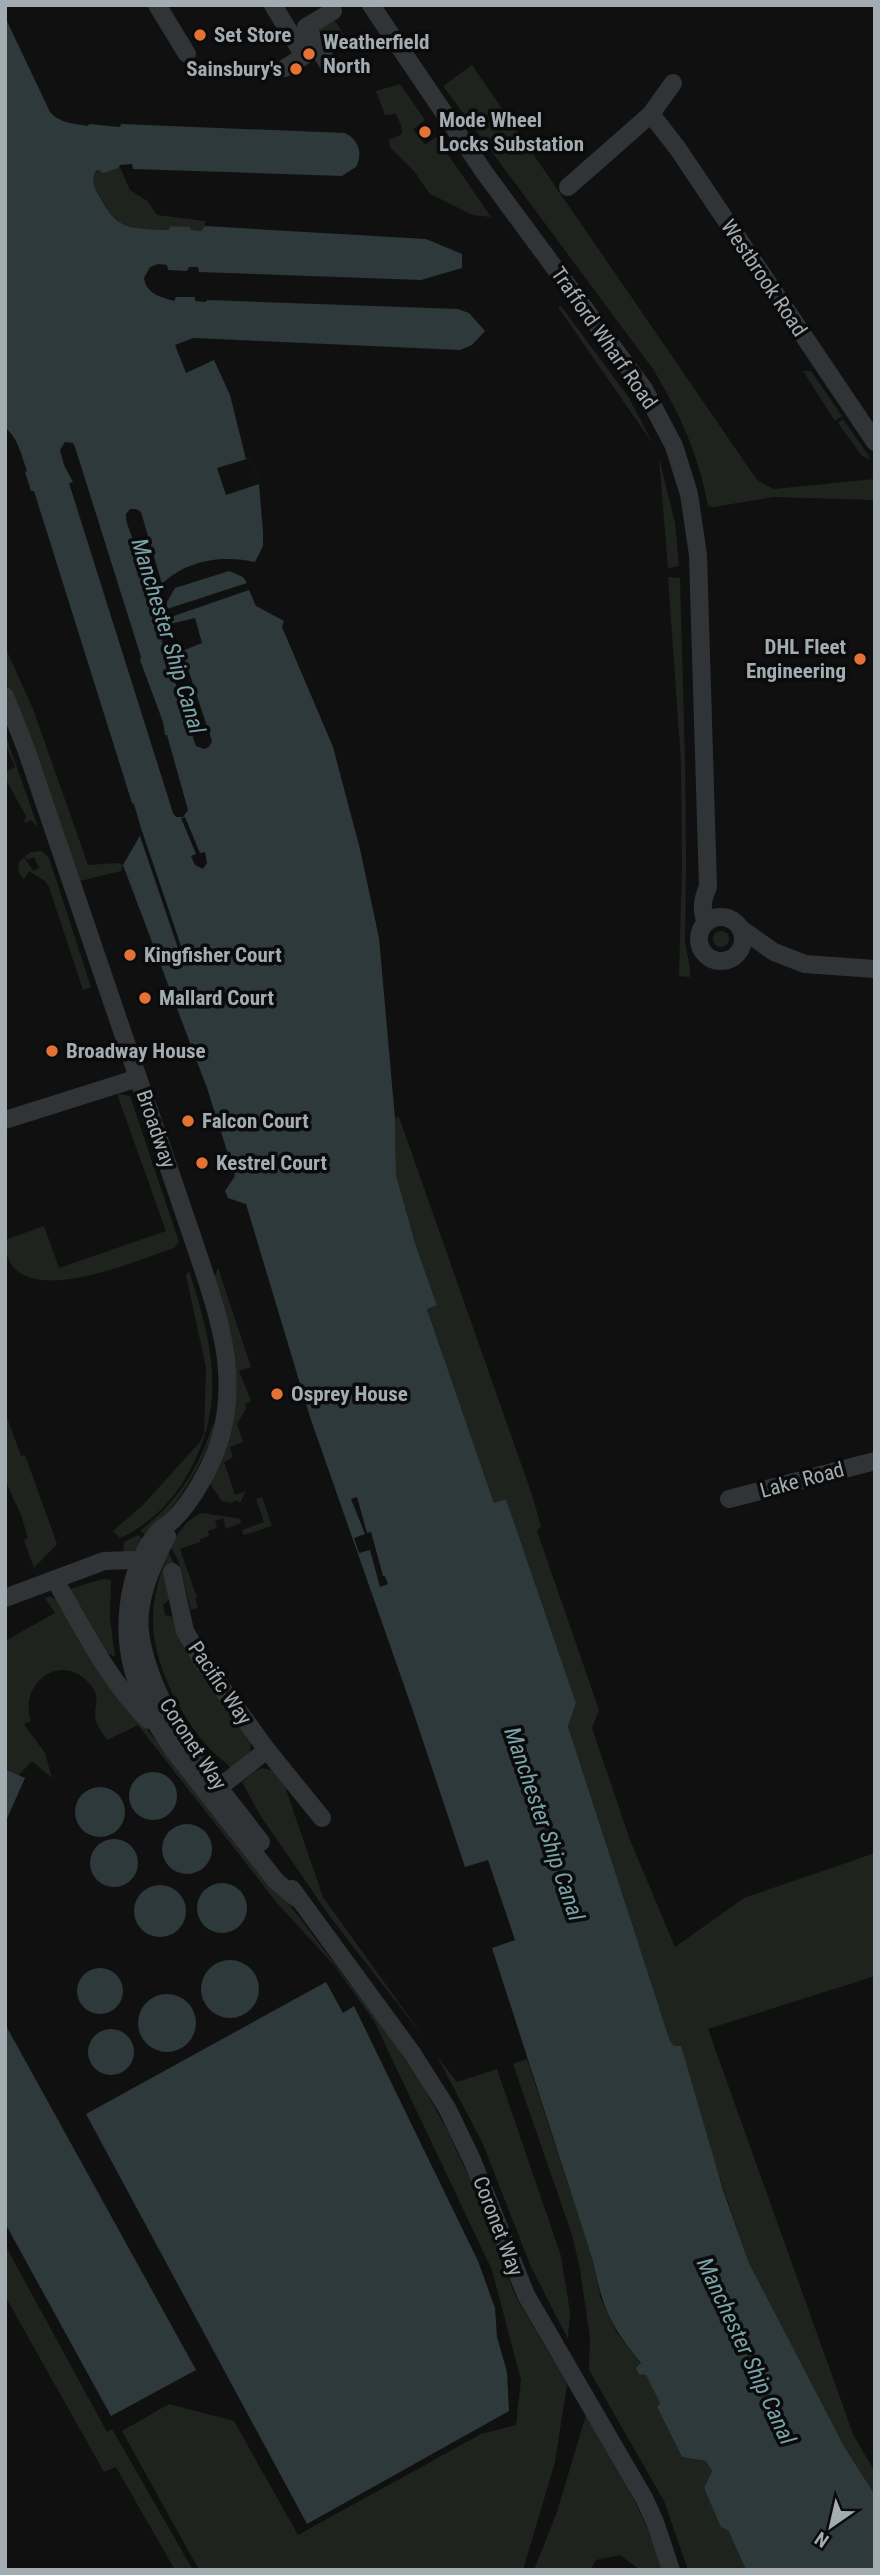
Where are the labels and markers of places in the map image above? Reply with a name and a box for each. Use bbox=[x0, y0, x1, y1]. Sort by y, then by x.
place label: Set Store bbox=[214, 23, 291, 47]
marker: Set Store bbox=[192, 27, 208, 43]
place label: Weatherfield North bbox=[323, 30, 429, 78]
marker: Weatherfield North bbox=[301, 46, 317, 62]
place label: Sainsbury's bbox=[186, 57, 282, 81]
marker: Sainsbury's bbox=[288, 61, 304, 77]
place label: Mode Wheel Locks Substation bbox=[439, 108, 584, 156]
marker: Mode Wheel Locks Substation bbox=[417, 124, 433, 140]
place label: DHL Fleet Engineering bbox=[746, 635, 846, 683]
marker: DHL Fleet Engineering bbox=[852, 651, 868, 667]
place label: Kingfisher Court bbox=[144, 943, 282, 967]
marker: Kingfisher Court bbox=[122, 947, 138, 963]
place label: Mallard Court bbox=[159, 986, 274, 1010]
marker: Mallard Court bbox=[137, 990, 153, 1006]
place label: Broadway House bbox=[66, 1039, 206, 1063]
marker: Broadway House bbox=[44, 1043, 60, 1059]
place label: Falcon Court bbox=[202, 1109, 309, 1133]
marker: Falcon Court bbox=[180, 1113, 196, 1129]
place label: Kestrel Court bbox=[216, 1151, 327, 1175]
marker: Kestrel Court bbox=[194, 1155, 210, 1171]
place label: Osprey House bbox=[291, 1382, 408, 1406]
marker: Osprey House bbox=[269, 1386, 285, 1402]

